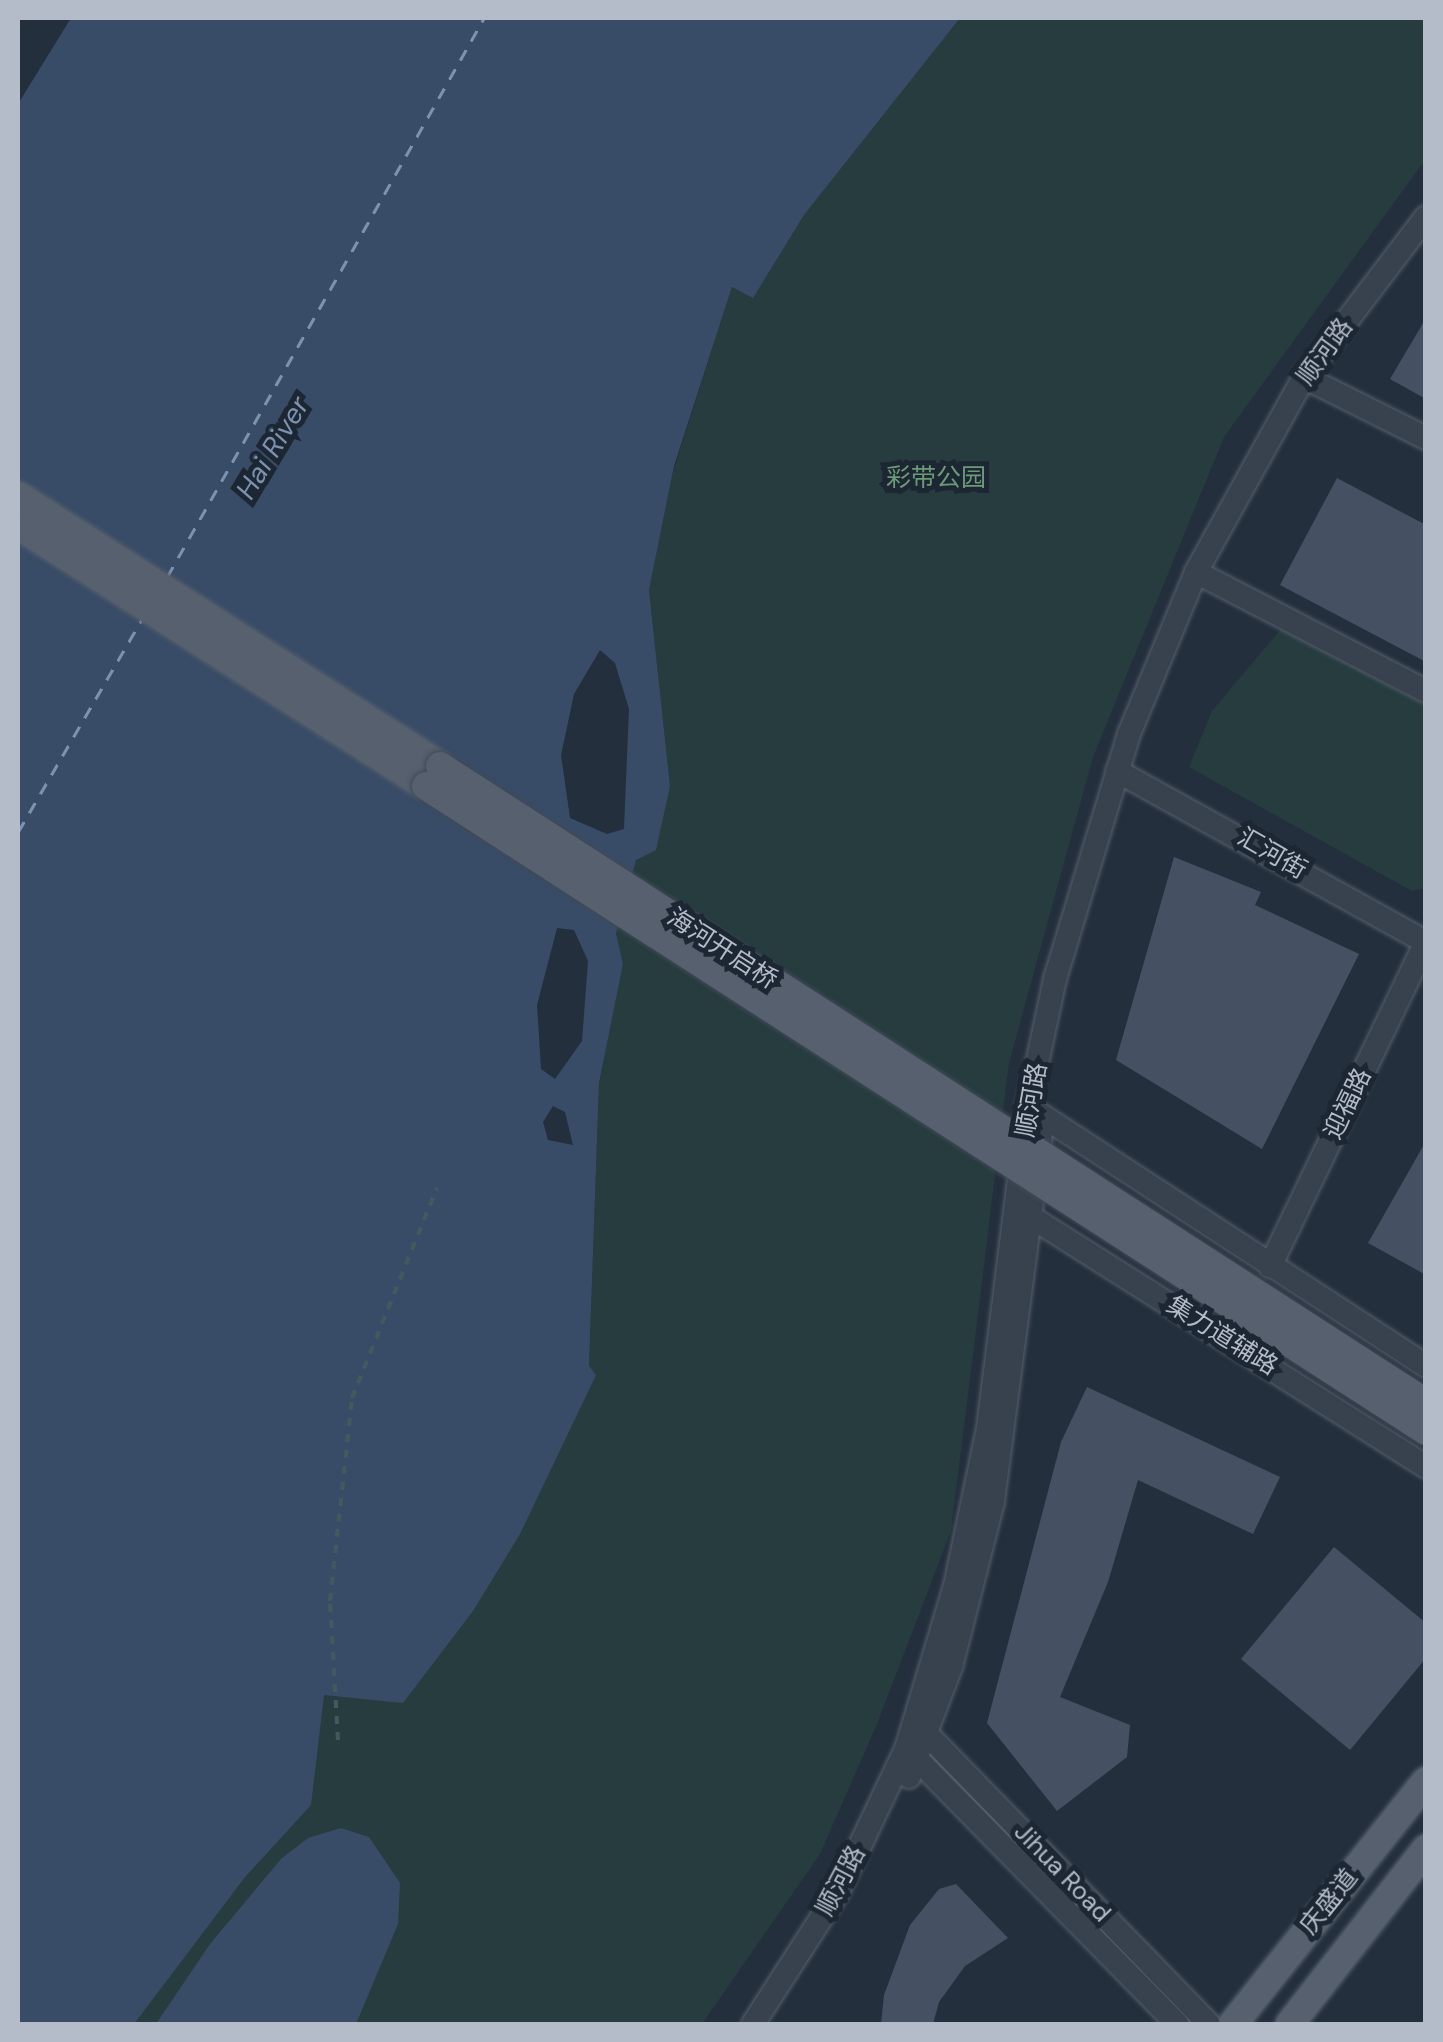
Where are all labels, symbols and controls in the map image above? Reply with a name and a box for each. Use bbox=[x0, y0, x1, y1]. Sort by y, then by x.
street label: 顺河路 bbox=[1291, 313, 1359, 391]
water label: Hai River bbox=[229, 391, 317, 505]
park label: 彩带公园 bbox=[886, 463, 986, 493]
street label: 汇河街 bbox=[1232, 822, 1312, 886]
street label: 海河开启桥 bbox=[661, 902, 783, 996]
street label: 顺河路 bbox=[1011, 1060, 1053, 1140]
street label: 迎福路 bbox=[1318, 1064, 1378, 1144]
street label: 集力道辅路 bbox=[1161, 1290, 1283, 1382]
street label: Jihua Road bbox=[1008, 1817, 1116, 1929]
street label: 顺河路 bbox=[810, 1841, 872, 1921]
street label: 庆盛道 bbox=[1294, 1863, 1364, 1941]

